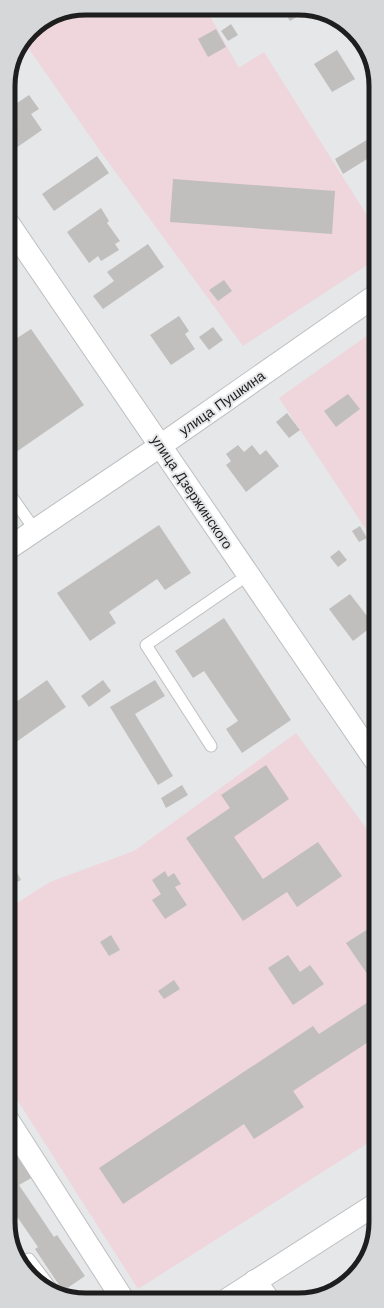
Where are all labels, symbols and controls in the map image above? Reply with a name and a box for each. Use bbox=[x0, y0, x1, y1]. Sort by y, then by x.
street label: улица Пушкина bbox=[176, 367, 268, 439]
street label: улица Дзержинского bbox=[148, 432, 236, 552]

